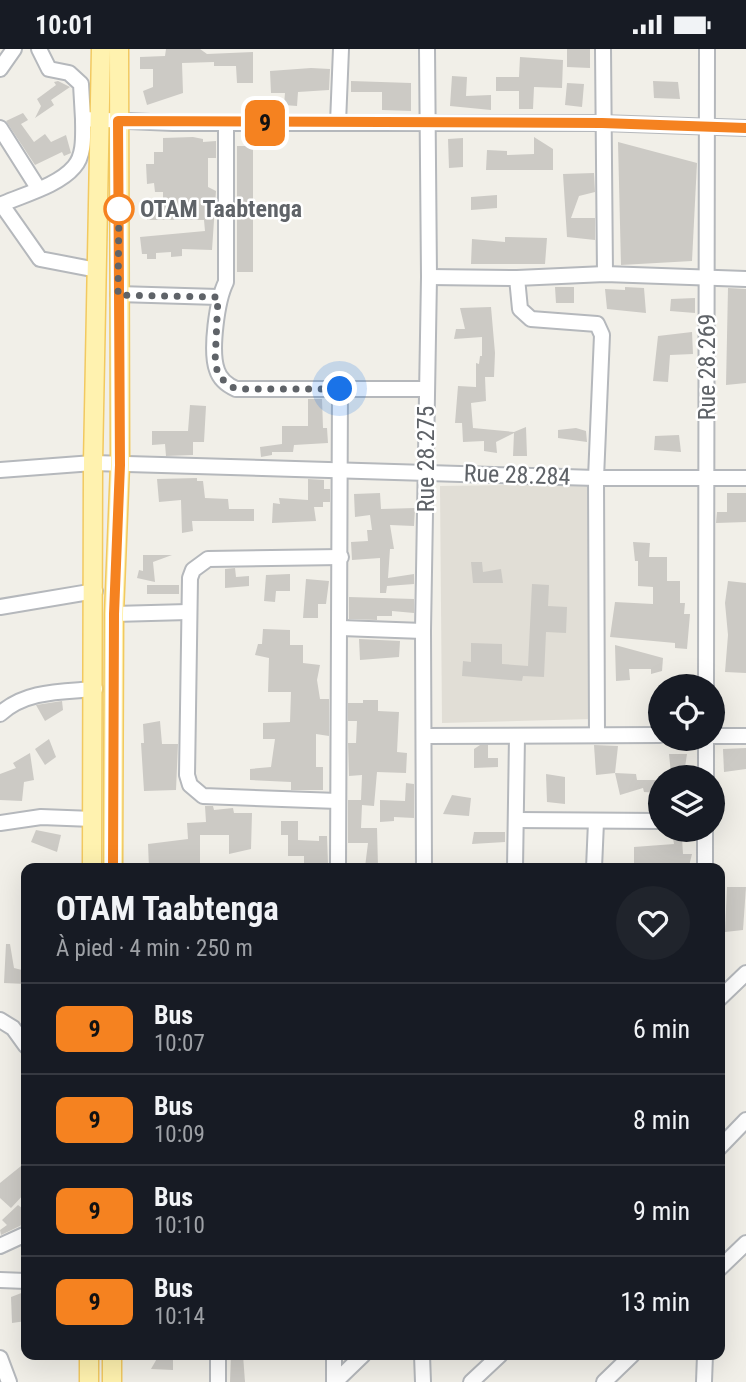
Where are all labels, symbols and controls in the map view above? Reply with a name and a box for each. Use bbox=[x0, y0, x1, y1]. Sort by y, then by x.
text: 10:01 bbox=[35, 10, 95, 40]
line badge: 9 bbox=[242, 100, 288, 146]
text: 9 bbox=[259, 109, 271, 137]
marker: OTAM Taabtenga bbox=[104, 194, 134, 224]
place label: OTAM Taabtenga bbox=[140, 195, 302, 223]
street label: Rue 28.269 bbox=[693, 314, 721, 420]
your location bbox=[322, 371, 357, 406]
street label: Rue 28.275 bbox=[412, 406, 440, 512]
street label: Rue 28.284 bbox=[463, 459, 571, 491]
map controls bbox=[648, 674, 725, 842]
button: locate bbox=[648, 674, 725, 751]
button: layers bbox=[648, 765, 725, 842]
button: heart bbox=[616, 886, 690, 960]
text: OTAM Taabtenga bbox=[56, 889, 279, 928]
text: À pied · 4 min · 250 m bbox=[56, 935, 253, 962]
text: Bus bbox=[154, 1000, 193, 1030]
text: 6 min bbox=[633, 1014, 690, 1044]
text: 9 bbox=[88, 1015, 101, 1043]
text: 10:07 bbox=[154, 1030, 205, 1057]
text: Bus bbox=[154, 1091, 193, 1121]
text: 8 min bbox=[633, 1105, 690, 1135]
text: 9 bbox=[88, 1106, 101, 1134]
text: 10:09 bbox=[154, 1121, 205, 1148]
text: Bus bbox=[154, 1182, 193, 1212]
text: 9 min bbox=[633, 1196, 690, 1226]
text: 9 bbox=[88, 1197, 101, 1225]
text: 10:10 bbox=[154, 1212, 205, 1239]
text: Bus bbox=[154, 1273, 193, 1303]
text: 13 min bbox=[620, 1287, 690, 1317]
text: 9 bbox=[88, 1288, 101, 1316]
text: 10:14 bbox=[154, 1303, 205, 1330]

